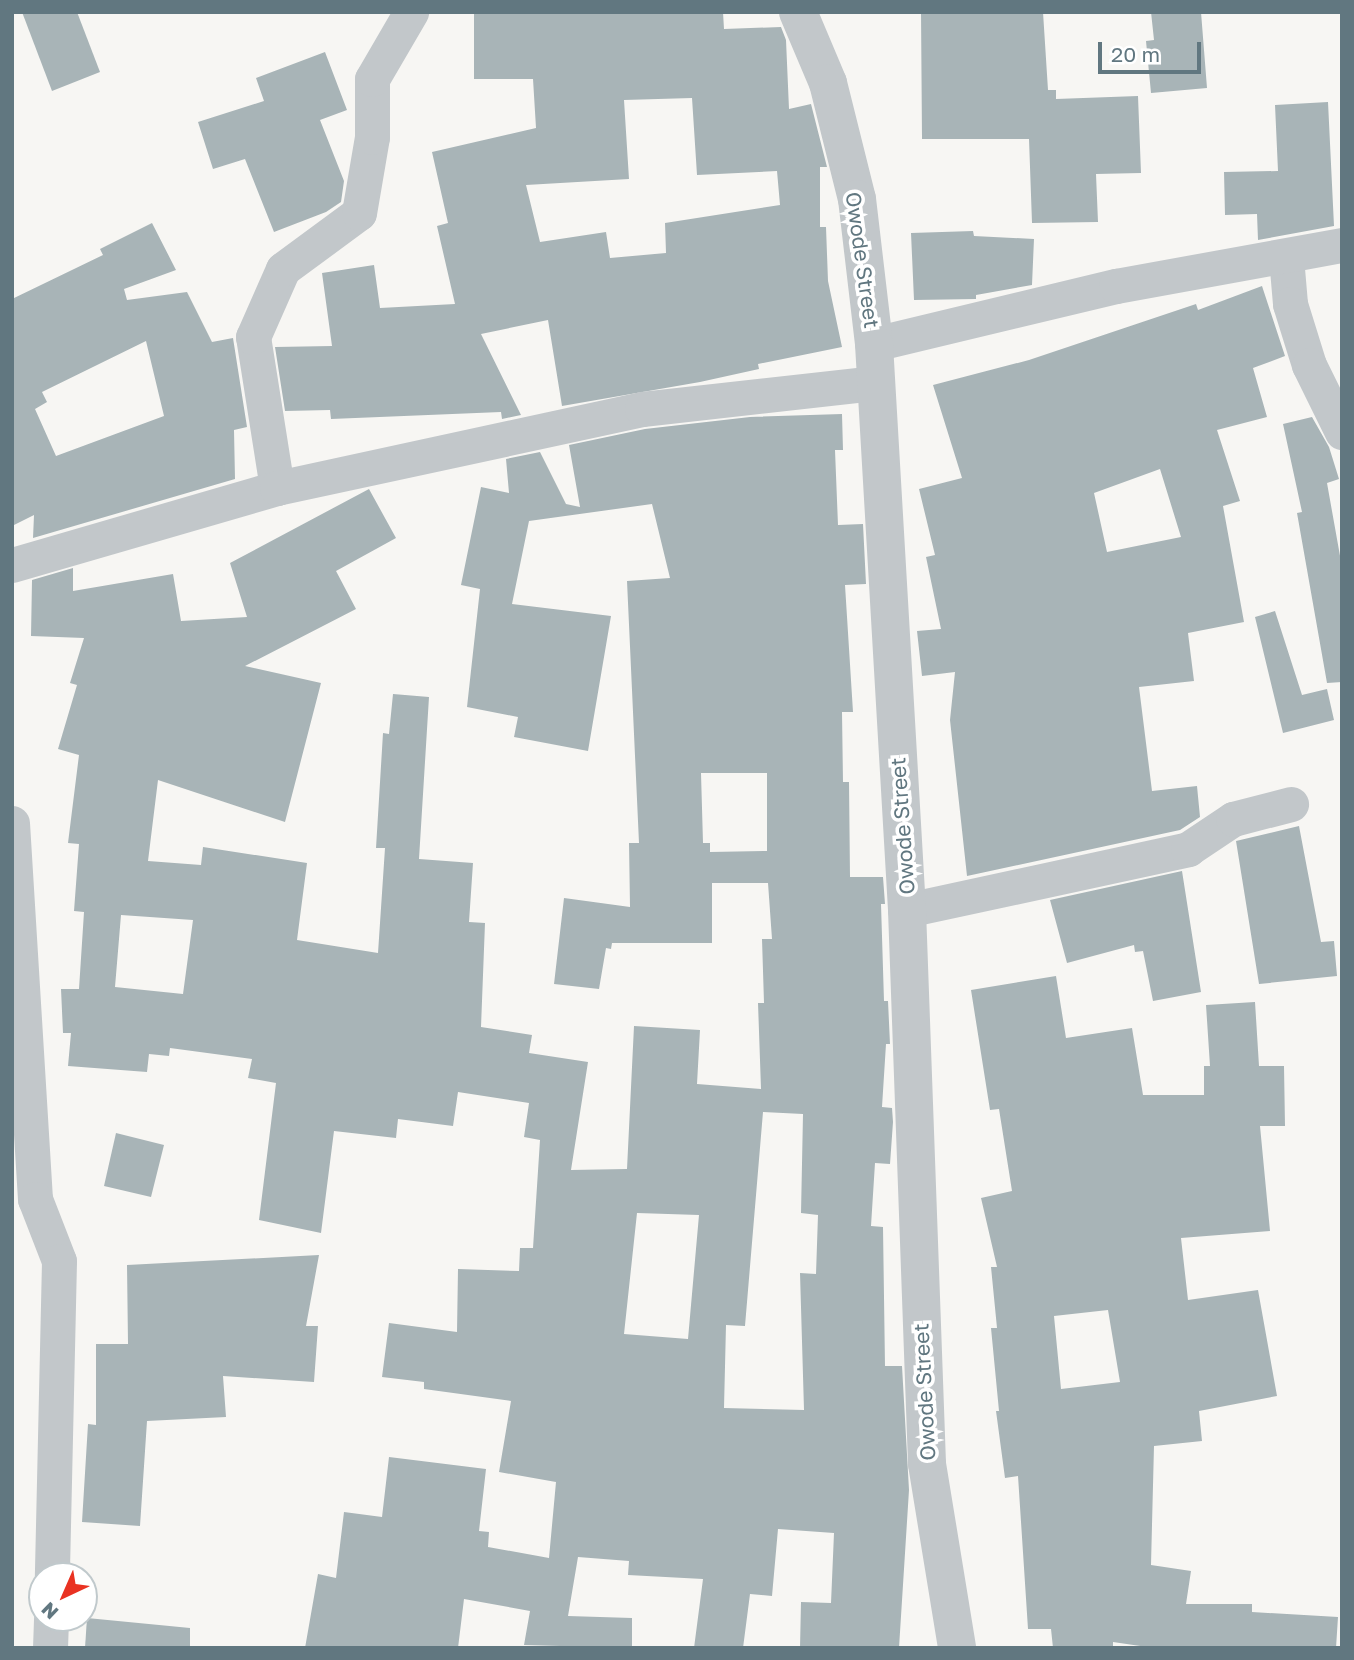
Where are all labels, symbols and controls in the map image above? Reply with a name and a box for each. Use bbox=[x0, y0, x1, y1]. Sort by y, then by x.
scale bar bbox=[1102, 28, 1205, 72]
text: 20 m bbox=[1111, 41, 1160, 67]
street label: Owode Street bbox=[841, 190, 885, 330]
street label: Owode Street bbox=[885, 757, 919, 895]
street label: Owode Street bbox=[908, 1323, 940, 1461]
north arrow bbox=[28, 1562, 98, 1632]
text: N bbox=[36, 1598, 63, 1624]

